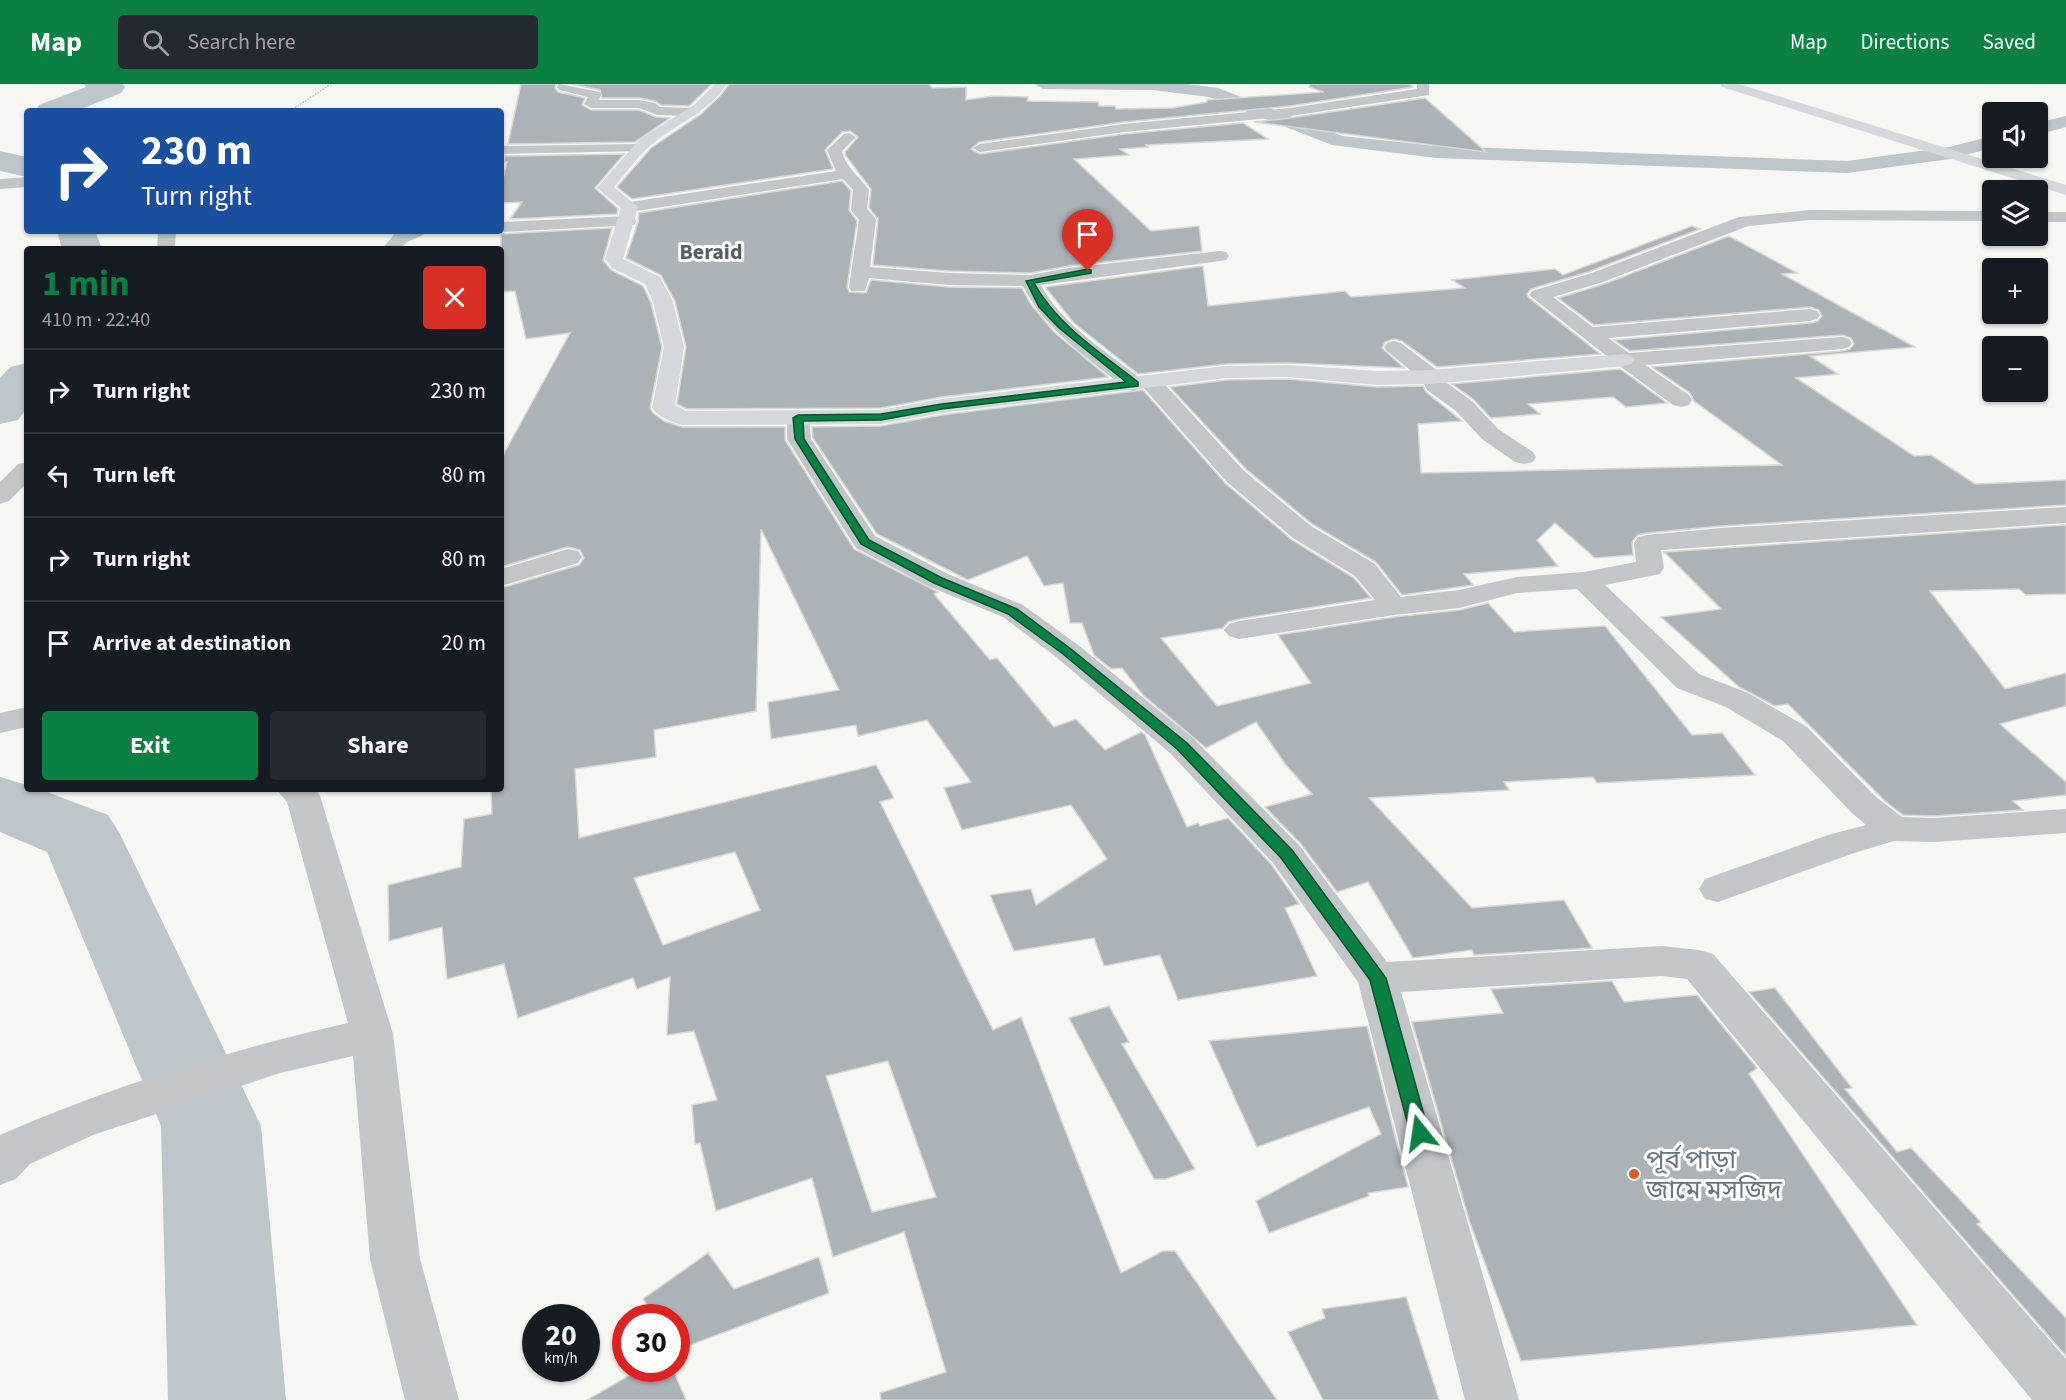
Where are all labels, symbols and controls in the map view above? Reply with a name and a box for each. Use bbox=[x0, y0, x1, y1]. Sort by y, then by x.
search box bbox=[118, 15, 538, 69]
text: Map bbox=[30, 22, 82, 62]
icon: search bbox=[139, 26, 172, 59]
text: Search here bbox=[187, 26, 296, 58]
text: Map bbox=[1790, 27, 1828, 57]
text: Directions bbox=[1861, 27, 1949, 57]
text: Saved bbox=[1982, 27, 2036, 57]
map controls bbox=[1982, 102, 2048, 402]
button: sound bbox=[1982, 102, 2048, 168]
text: 230 m bbox=[141, 121, 252, 181]
icon: right bbox=[42, 132, 120, 210]
text: Turn right bbox=[141, 177, 252, 216]
button: layers bbox=[1982, 180, 2048, 246]
pin bbox=[1062, 209, 1113, 271]
icon: arrive bbox=[1071, 218, 1104, 251]
district label: Beraid bbox=[679, 236, 743, 268]
text: 1 min bbox=[42, 258, 130, 309]
button: + bbox=[1982, 258, 2048, 324]
button: close bbox=[423, 266, 486, 329]
text: 410 m · 22:40 bbox=[42, 306, 150, 334]
button: − bbox=[1982, 336, 2048, 402]
icon: right bbox=[42, 375, 75, 408]
text: Turn right bbox=[93, 375, 190, 407]
text: 230 m bbox=[431, 375, 486, 407]
icon: left bbox=[42, 459, 75, 492]
text: Turn left bbox=[93, 459, 175, 491]
text: 80 m bbox=[441, 459, 486, 491]
icon: right bbox=[42, 543, 75, 576]
text: Turn right bbox=[93, 543, 190, 575]
text: 80 m bbox=[441, 543, 486, 575]
icon: arrive bbox=[42, 627, 75, 660]
text: Arrive at destination bbox=[93, 627, 291, 659]
text: 20 m bbox=[441, 627, 486, 659]
button: Exit bbox=[42, 711, 258, 780]
button: Share bbox=[270, 711, 486, 780]
position arrow bbox=[1388, 1101, 1452, 1165]
place label: পূর্ব পাড়া জামে মসজিদ bbox=[1645, 1141, 1782, 1208]
marker: পূর্ব পাড়া জামে মসজিদ bbox=[1627, 1167, 1641, 1181]
speed limit sign: 30 bbox=[612, 1304, 690, 1382]
text: 20 bbox=[545, 1314, 577, 1357]
text: km/h bbox=[544, 1348, 578, 1369]

